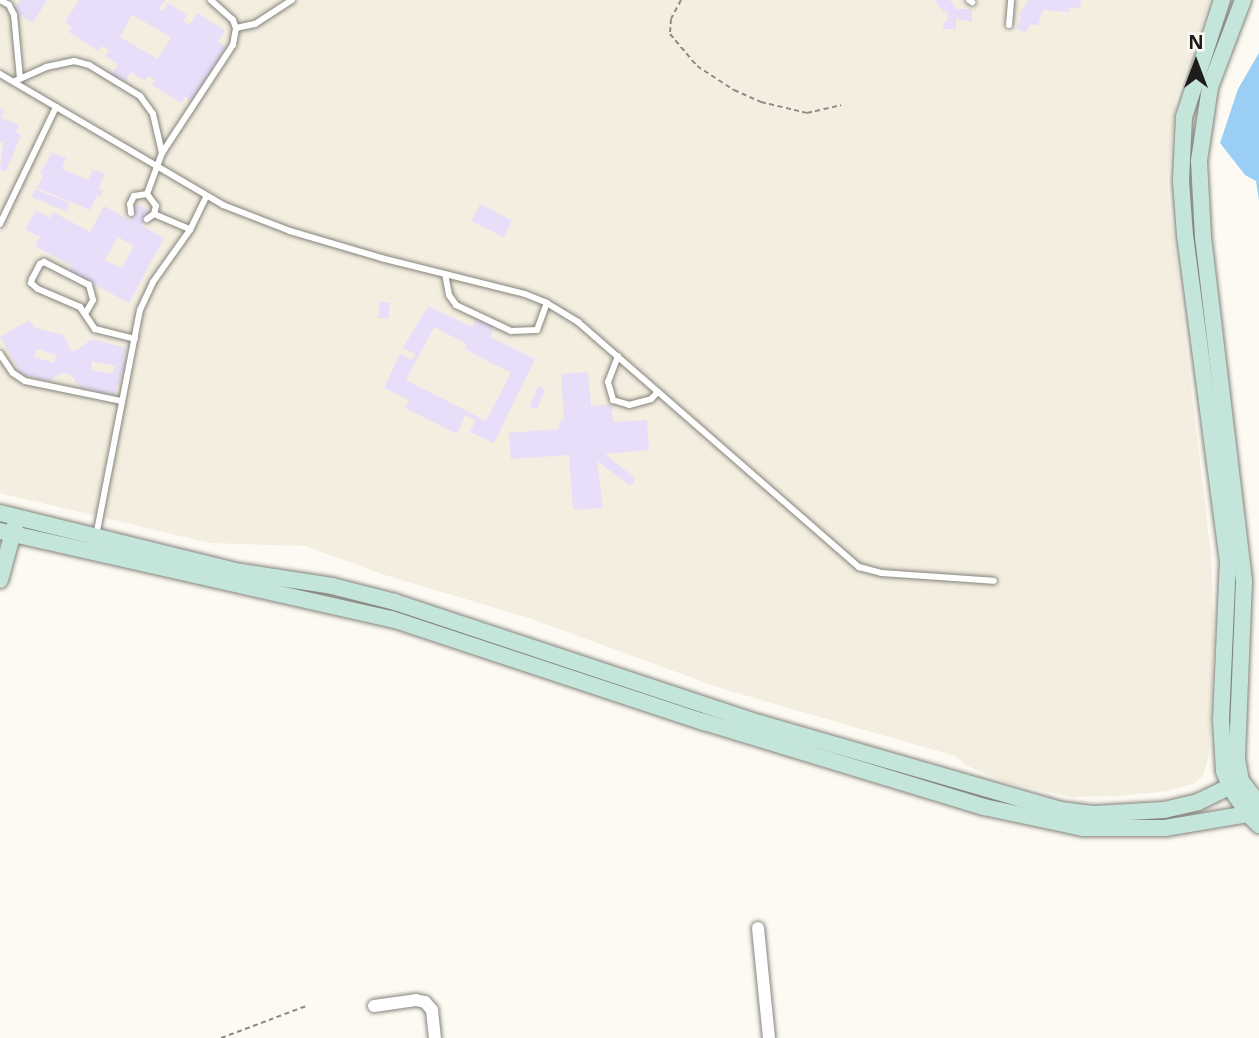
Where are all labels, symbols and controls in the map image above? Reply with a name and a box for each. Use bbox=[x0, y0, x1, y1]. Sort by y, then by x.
north arrow bbox=[1161, 28, 1231, 98]
text: N bbox=[1188, 29, 1204, 55]

